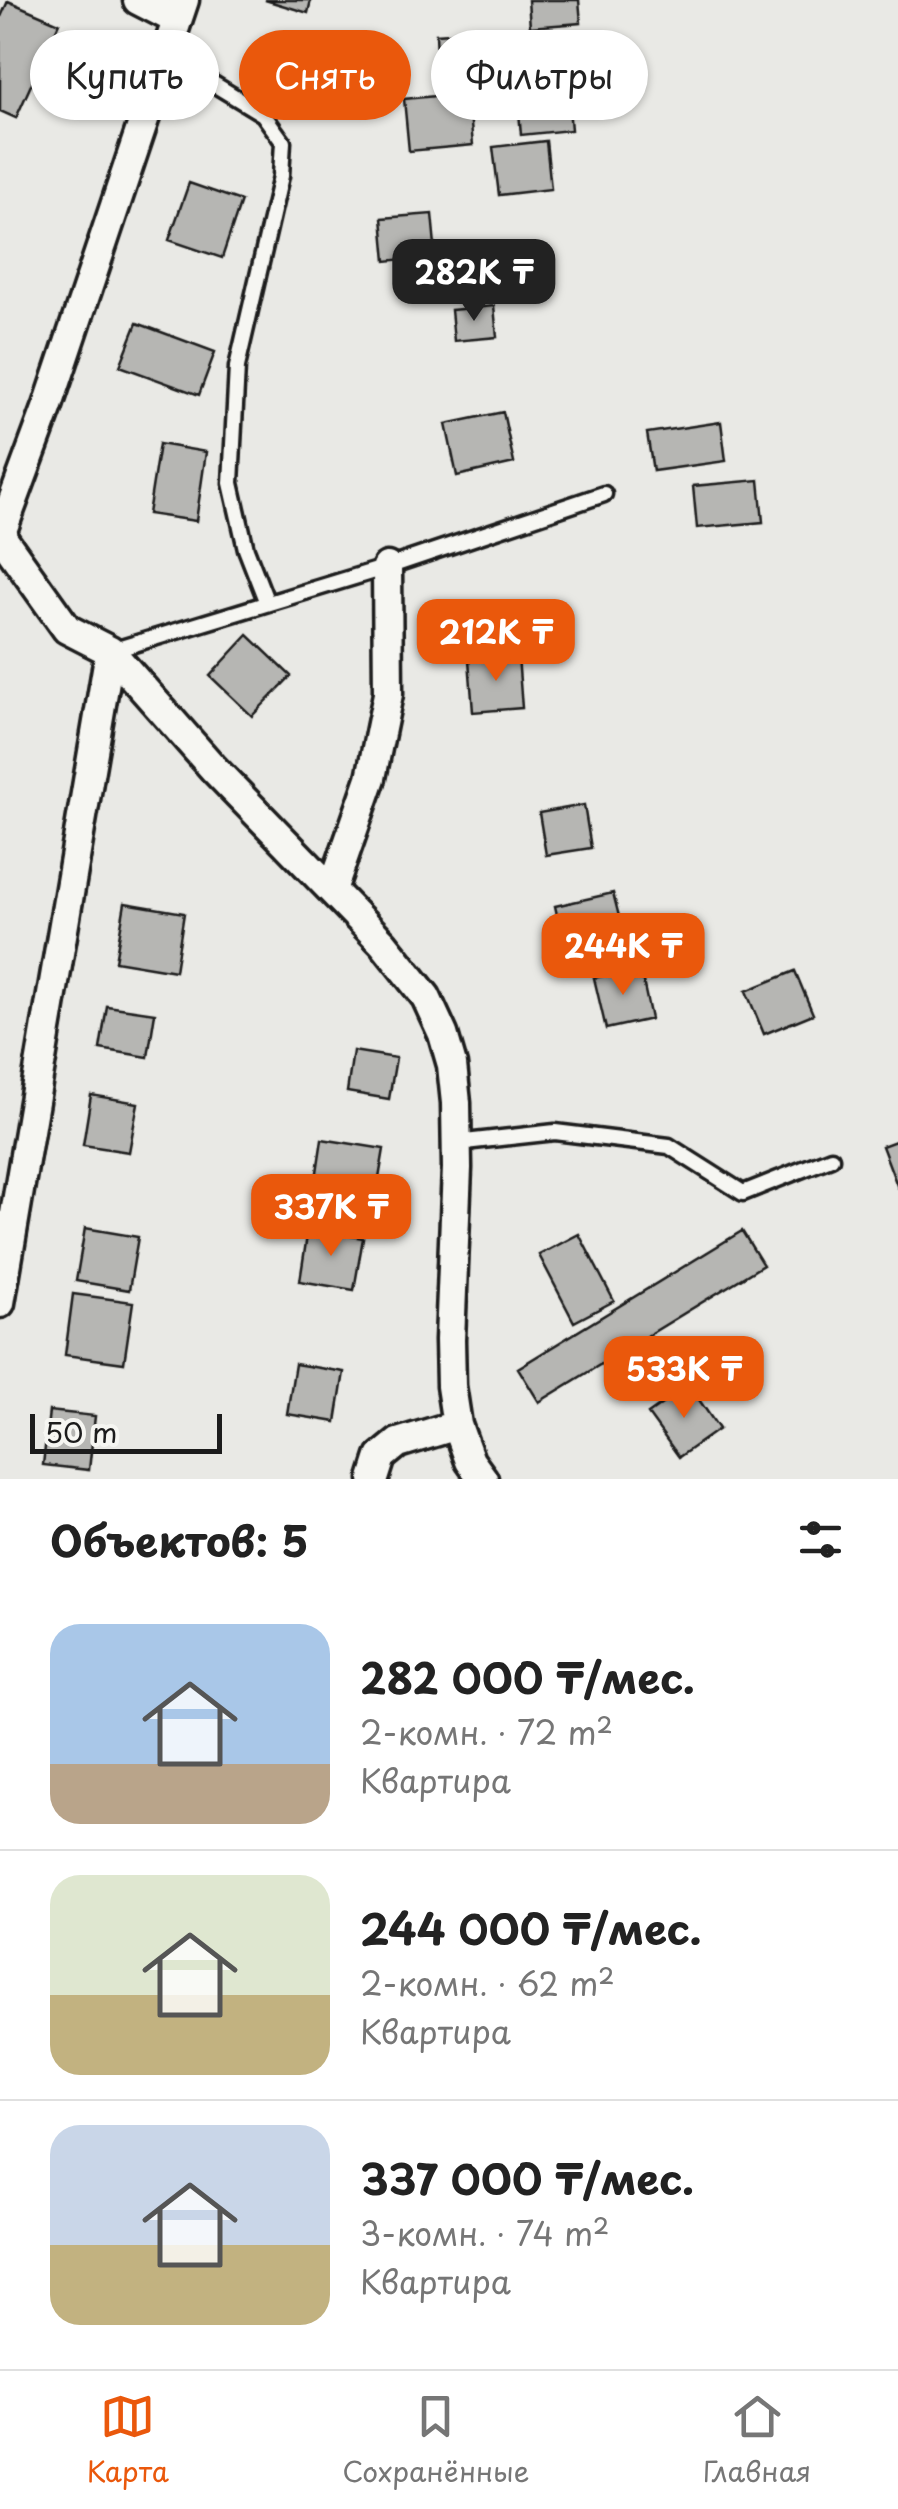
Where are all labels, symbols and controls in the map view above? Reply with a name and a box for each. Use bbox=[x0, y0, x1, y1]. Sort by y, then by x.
chip: Купить bbox=[30, 30, 219, 120]
chip: Снять bbox=[239, 30, 411, 120]
chip: Фильтры bbox=[431, 30, 648, 120]
pin: 282K ₸ bbox=[393, 239, 555, 324]
text: 282K ₸ bbox=[414, 247, 534, 295]
pin: 212K ₸ bbox=[415, 599, 577, 684]
text: 212K ₸ bbox=[439, 607, 553, 655]
pin: 244K ₸ bbox=[542, 913, 704, 998]
text: 244K ₸ bbox=[564, 921, 682, 969]
pin: 337K ₸ bbox=[250, 1174, 412, 1259]
text: 337K ₸ bbox=[273, 1182, 389, 1230]
pin: 533K ₸ bbox=[603, 1336, 765, 1421]
text: 533K ₸ bbox=[626, 1344, 742, 1392]
scale bar bbox=[30, 1409, 222, 1454]
text: 50 m bbox=[45, 1410, 118, 1453]
text: Объектов: 5 bbox=[50, 1508, 309, 1571]
icon: filters bbox=[793, 1512, 848, 1567]
text: 282 000 ₸/мес. bbox=[360, 1645, 695, 1708]
icon: home bbox=[130, 1664, 250, 1784]
text: 2-комн. · 72 m² bbox=[360, 1708, 613, 1756]
text: Квартира bbox=[360, 1756, 511, 1804]
text: 244 000 ₸/мес. bbox=[360, 1896, 702, 1959]
icon: home bbox=[130, 1915, 250, 2035]
text: 2-комн. · 62 m² bbox=[360, 1959, 615, 2007]
text: Квартира bbox=[360, 2007, 511, 2055]
text: 337 000 ₸/мес. bbox=[360, 2146, 694, 2209]
icon: home bbox=[130, 2165, 250, 2285]
text: 3-комн. · 74 m² bbox=[360, 2209, 610, 2257]
text: Квартира bbox=[360, 2257, 511, 2305]
tab: Карта bbox=[87, 2389, 169, 2492]
tab: Сохранённые bbox=[342, 2389, 529, 2492]
tab: Главная bbox=[703, 2389, 811, 2492]

